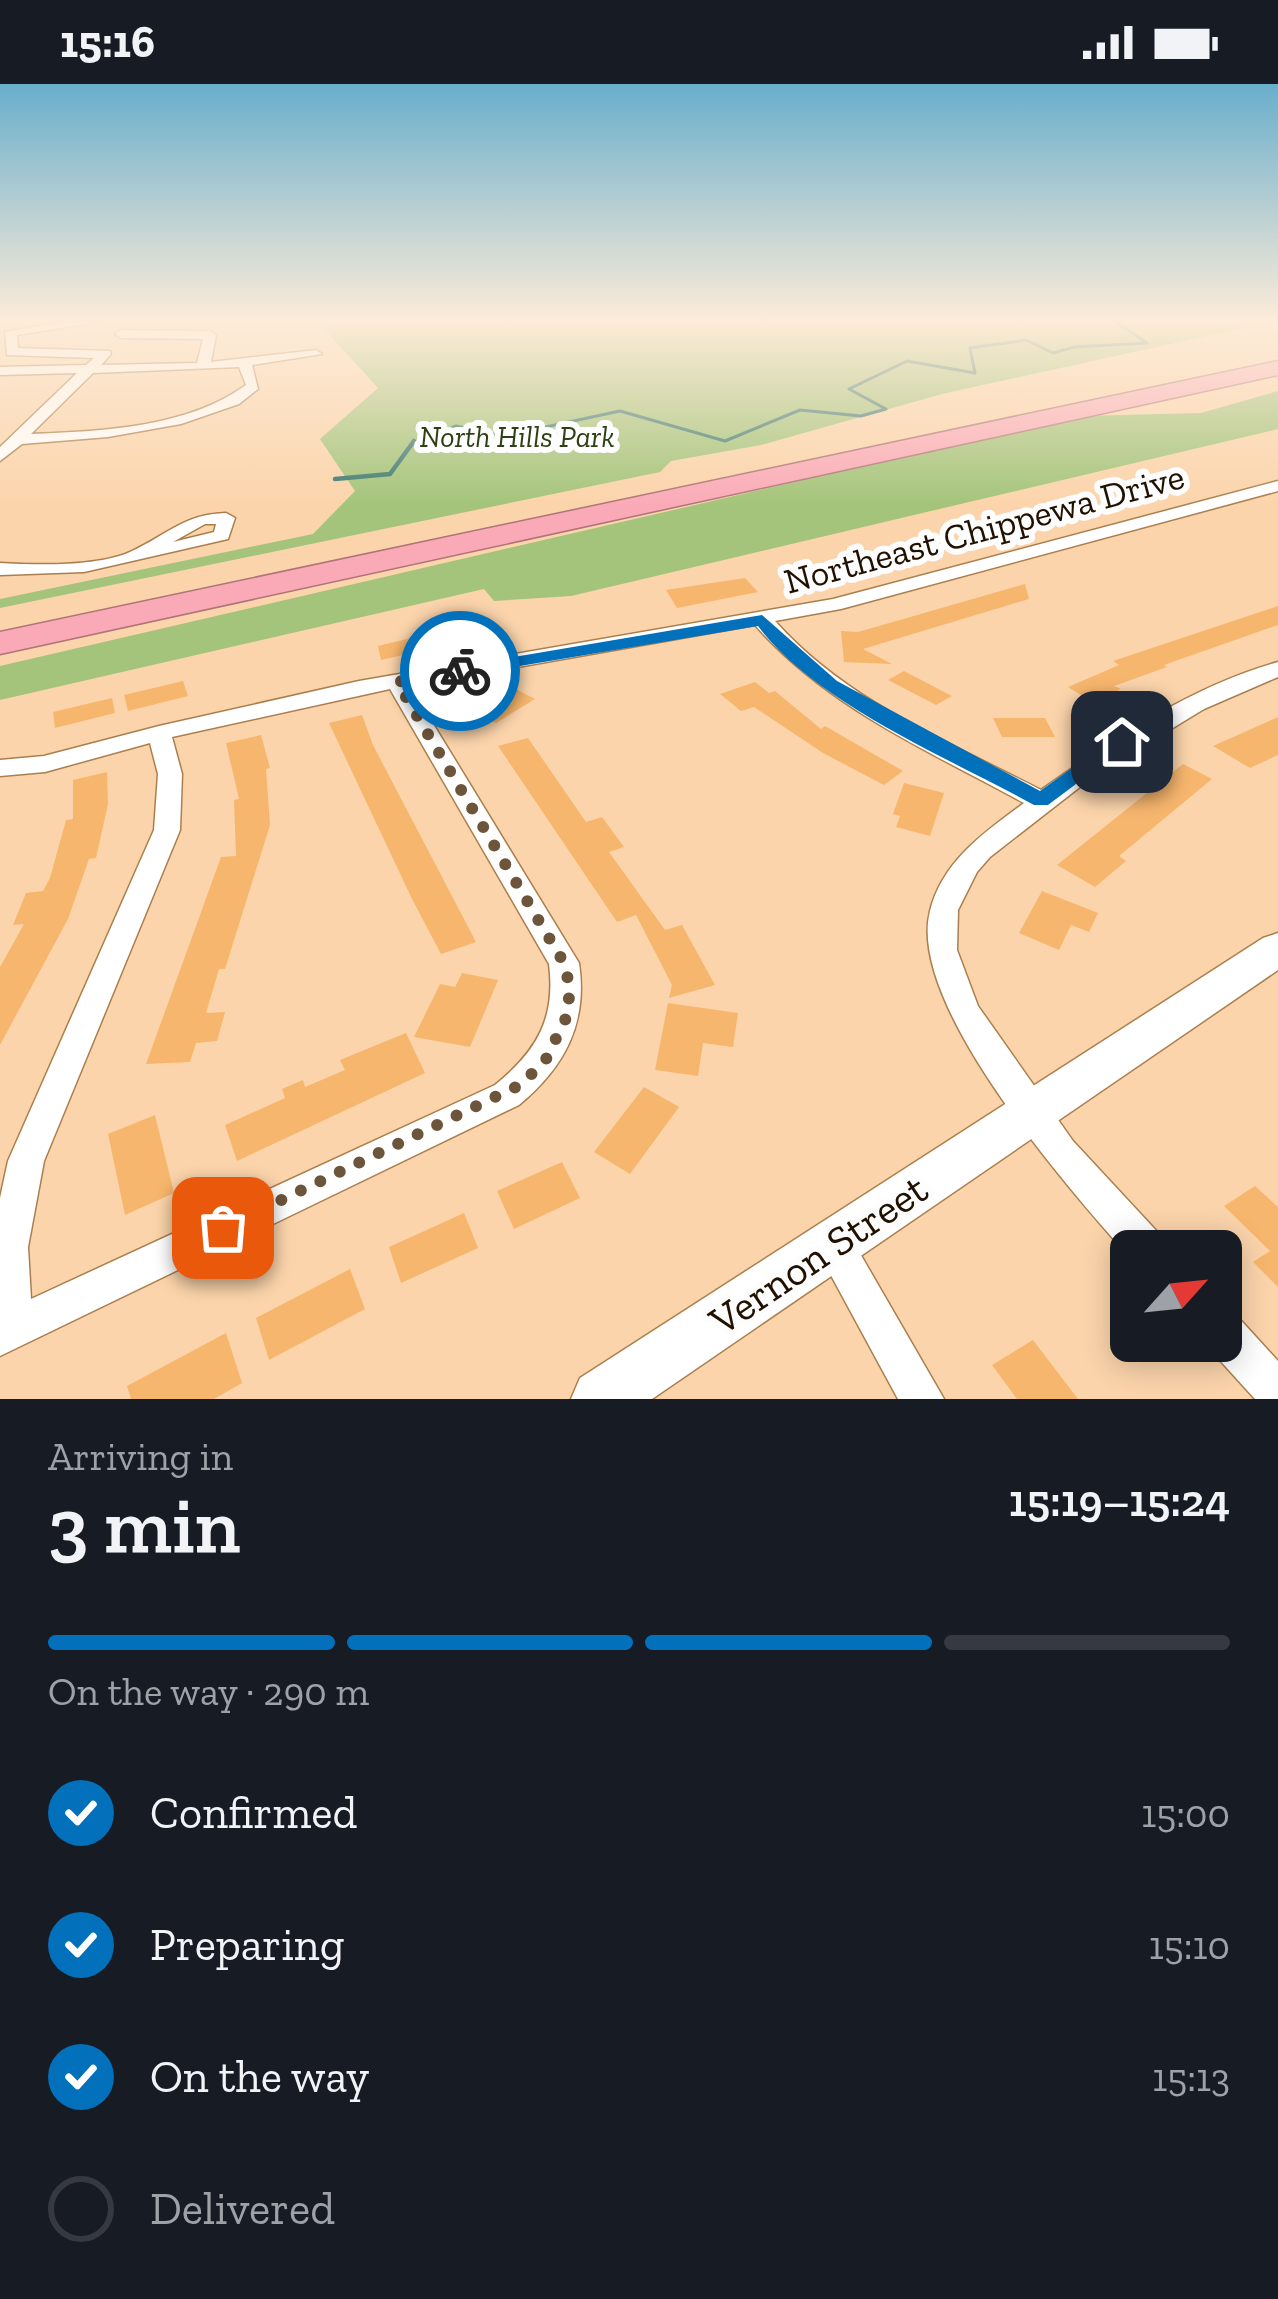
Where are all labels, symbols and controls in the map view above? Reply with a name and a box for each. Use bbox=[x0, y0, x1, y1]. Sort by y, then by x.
text: 15:16 bbox=[60, 15, 155, 69]
park label: North Hills Park bbox=[419, 419, 615, 455]
street label: Northeast Chippewa Drive bbox=[780, 454, 1189, 603]
courier bbox=[400, 611, 520, 731]
icon: bike bbox=[427, 638, 493, 704]
pin bbox=[1071, 691, 1173, 793]
icon: home bbox=[1089, 709, 1155, 775]
street label: Vernon Street bbox=[699, 1163, 937, 1346]
pin bbox=[172, 1177, 274, 1279]
icon: bag bbox=[190, 1195, 256, 1261]
north arrow bbox=[1110, 1230, 1242, 1362]
map controls bbox=[1110, 1230, 1242, 1362]
text: Arriving in bbox=[48, 1433, 233, 1480]
text: 15:19–15:24 bbox=[1009, 1474, 1230, 1528]
text: 3 min bbox=[48, 1478, 240, 1572]
text: On the way · 290 m bbox=[48, 1668, 369, 1715]
icon: check bbox=[48, 1780, 114, 1846]
text: Confirmed bbox=[150, 1786, 357, 1840]
text: 15:00 bbox=[1141, 1790, 1230, 1837]
icon: check bbox=[48, 1912, 114, 1978]
text: Preparing bbox=[150, 1918, 344, 1972]
text: 15:10 bbox=[1149, 1922, 1230, 1969]
icon: check bbox=[48, 2044, 114, 2110]
text: On the way bbox=[150, 2050, 369, 2104]
text: 15:13 bbox=[1152, 2054, 1230, 2101]
text: Delivered bbox=[150, 2182, 335, 2236]

